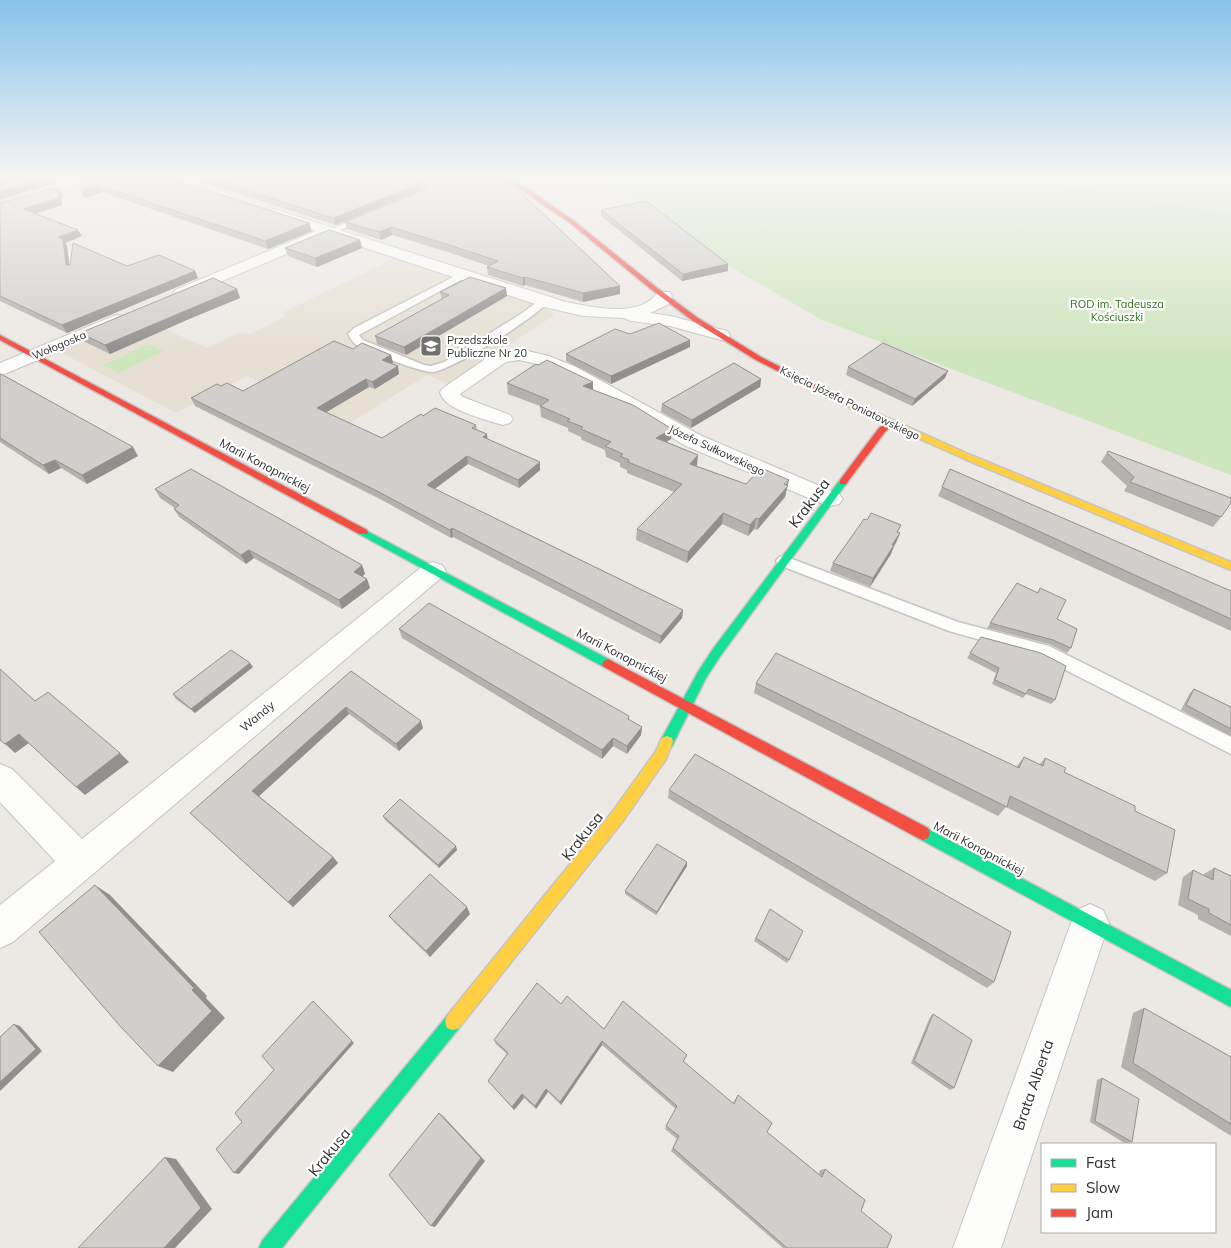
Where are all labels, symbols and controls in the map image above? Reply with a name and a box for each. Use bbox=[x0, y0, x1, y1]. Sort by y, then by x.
park label: ROD im. Tadeusza Kościuszki bbox=[1070, 297, 1164, 324]
street label: Wołogoska bbox=[30, 327, 88, 363]
place label: Przedszkole Publiczne Nr 20 bbox=[447, 333, 527, 360]
school or university icon: Przedszkole Publiczne Nr 20 bbox=[419, 334, 443, 358]
street label: Księcia Józefa Poniatowskiego bbox=[778, 363, 922, 443]
street label: Józefa Sułkowskiego bbox=[667, 422, 767, 478]
street label: Marii Konopnickiej bbox=[217, 435, 313, 495]
street label: Krakusa bbox=[784, 475, 834, 531]
street label: Marii Konopnickiej bbox=[574, 625, 670, 685]
street label: Wandy bbox=[237, 697, 278, 735]
street label: Krakusa bbox=[557, 808, 607, 864]
street label: Marii Konopnickiej bbox=[931, 818, 1027, 878]
street label: Brata Alberta bbox=[1009, 1037, 1057, 1133]
street label: Krakusa bbox=[304, 1124, 354, 1180]
legend bbox=[1041, 1143, 1216, 1233]
text: Fast bbox=[1086, 1153, 1116, 1172]
text: Slow bbox=[1086, 1178, 1120, 1197]
text: Jam bbox=[1086, 1203, 1113, 1222]

